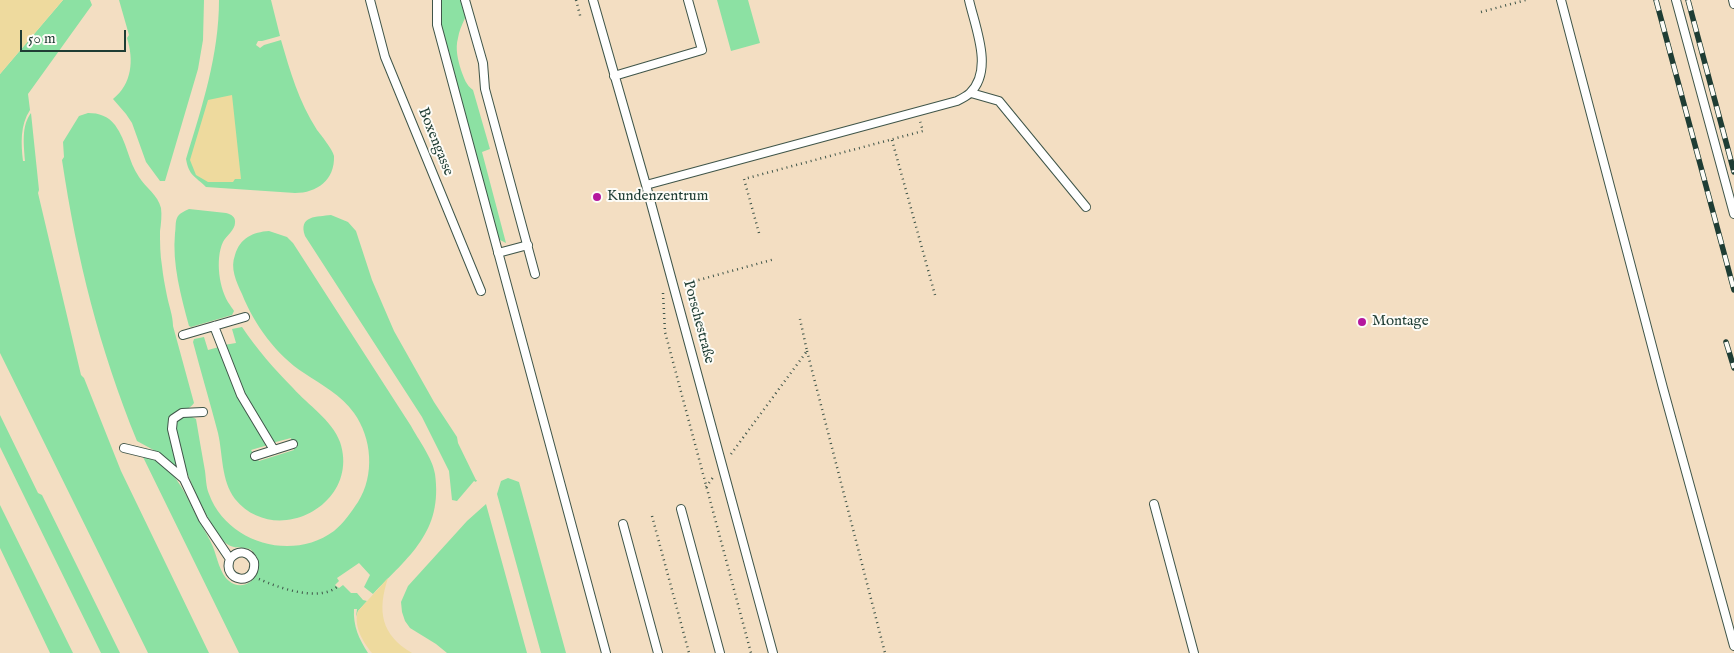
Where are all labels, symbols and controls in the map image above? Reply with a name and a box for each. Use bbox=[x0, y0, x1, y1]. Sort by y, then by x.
scale bar bbox=[22, 20, 129, 52]
text: 50 m bbox=[28, 29, 56, 48]
street label: Boxengasse bbox=[413, 105, 457, 179]
place label: Kundenzentrum bbox=[607, 188, 708, 206]
marker: Kundenzentrum bbox=[591, 191, 603, 203]
street label: Porschestraße bbox=[678, 278, 718, 366]
place label: Montage bbox=[1372, 313, 1429, 331]
marker: Montage bbox=[1356, 316, 1368, 328]

